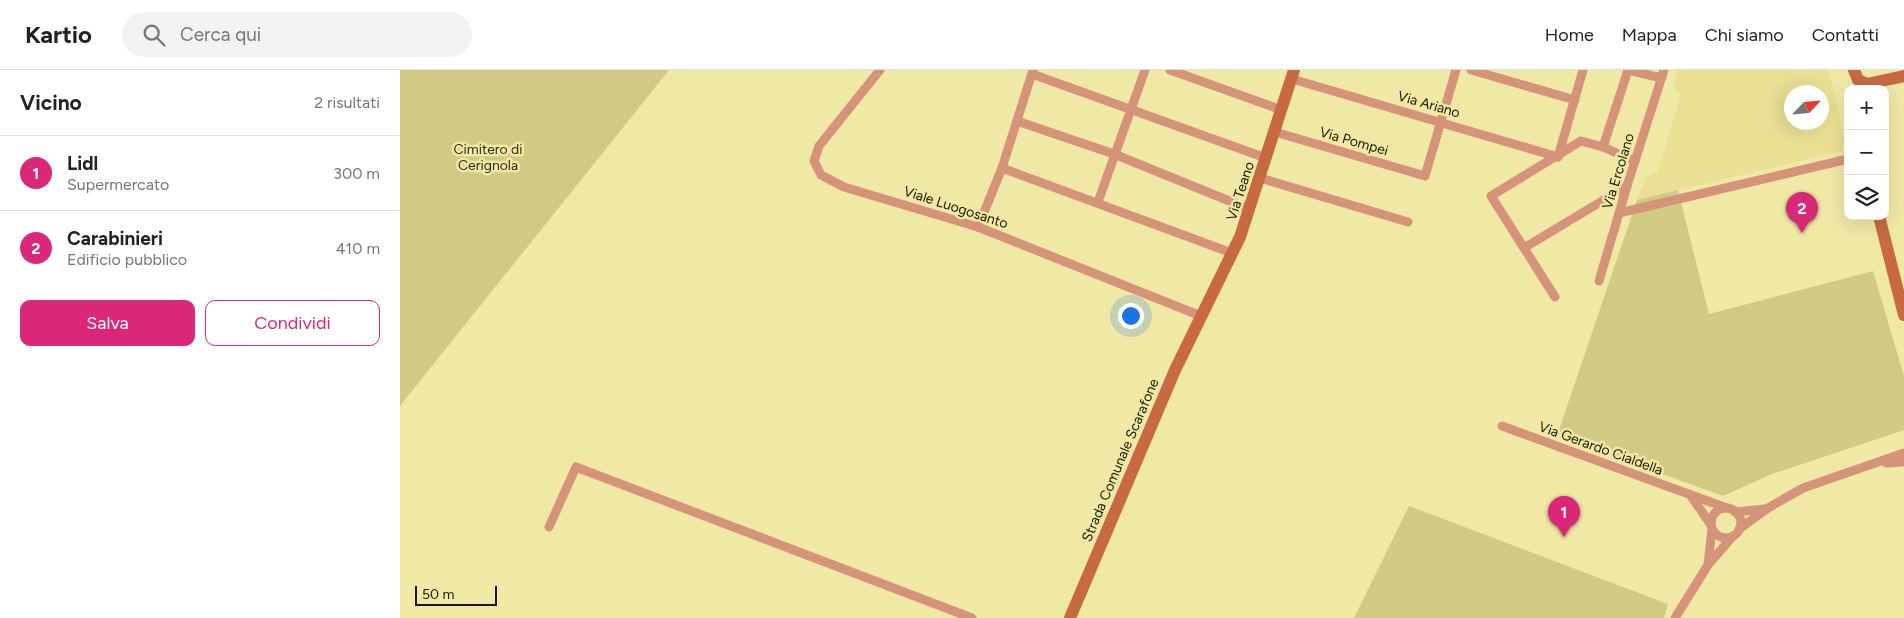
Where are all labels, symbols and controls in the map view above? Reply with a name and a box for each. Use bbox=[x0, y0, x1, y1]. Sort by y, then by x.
search box bbox=[122, 12, 472, 57]
text: Kartio bbox=[25, 20, 92, 49]
icon: search bbox=[140, 21, 168, 49]
text: Cerca qui bbox=[180, 23, 261, 46]
text: Home bbox=[1545, 24, 1594, 46]
text: Mappa bbox=[1622, 24, 1677, 46]
text: Chi siamo bbox=[1705, 24, 1784, 46]
text: Contatti bbox=[1812, 24, 1879, 46]
north arrow bbox=[1784, 85, 1829, 130]
map controls bbox=[1844, 85, 1889, 220]
button: + bbox=[1844, 85, 1889, 130]
street label: Via Ariano bbox=[1396, 87, 1462, 121]
text: Vicino bbox=[20, 90, 82, 115]
text: 2 risultati bbox=[314, 93, 380, 112]
street label: Via Pompei bbox=[1318, 124, 1390, 159]
button: − bbox=[1844, 130, 1889, 175]
street label: Via Ercolano bbox=[1599, 131, 1638, 211]
park label: Cimitero di Cerignola bbox=[453, 141, 523, 174]
text: Lidl bbox=[67, 152, 98, 175]
street label: Via Teano bbox=[1223, 159, 1258, 223]
text: 1 bbox=[33, 164, 39, 183]
text: 300 m bbox=[333, 164, 380, 183]
text: Supermercato bbox=[67, 175, 169, 194]
button: layers bbox=[1844, 175, 1889, 220]
street label: Viale Luogosanto bbox=[902, 183, 1010, 232]
pin: 2 bbox=[1786, 192, 1818, 233]
text: Carabinieri bbox=[67, 227, 163, 250]
text: 2 bbox=[31, 239, 41, 258]
text: 410 m bbox=[336, 239, 380, 258]
text: Edificio pubblico bbox=[67, 250, 187, 269]
button: Salva bbox=[20, 300, 195, 346]
button: Condividi bbox=[205, 300, 380, 346]
your location bbox=[1118, 303, 1144, 329]
street label: Strada Comunale Scarafone bbox=[1078, 376, 1163, 544]
street label: Via Gerardo Cialdella bbox=[1536, 418, 1665, 479]
pin: 1 bbox=[1548, 496, 1580, 537]
scale bar bbox=[415, 583, 498, 606]
text: 50 m bbox=[422, 586, 454, 603]

